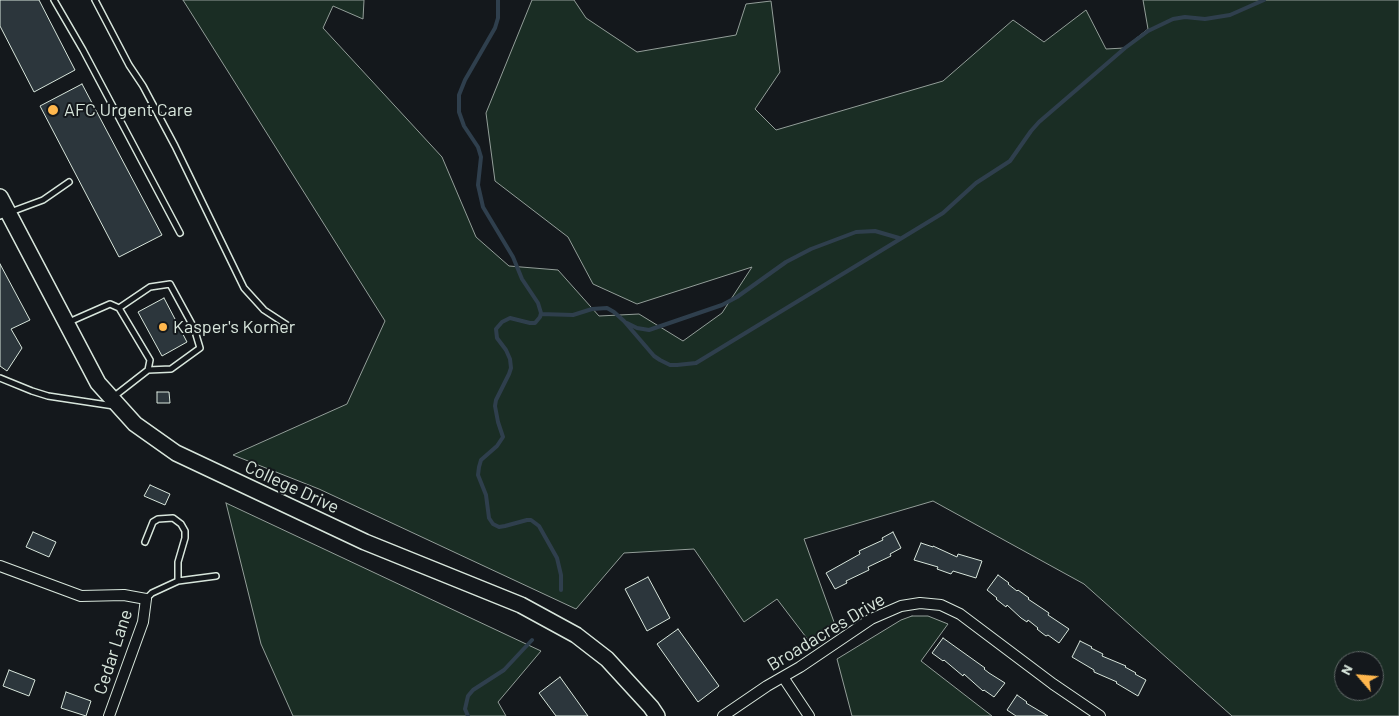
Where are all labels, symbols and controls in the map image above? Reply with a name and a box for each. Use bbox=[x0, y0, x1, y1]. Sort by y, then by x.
place label: AFC Urgent Care bbox=[64, 99, 193, 121]
marker: AFC Urgent Care bbox=[46, 103, 60, 117]
place label: Kasper's Korner bbox=[173, 316, 295, 338]
marker: Kasper's Korner bbox=[157, 321, 169, 333]
street label: College Drive bbox=[241, 456, 343, 518]
street label: Broadacres Drive bbox=[763, 588, 889, 676]
street label: Cedar Lane bbox=[89, 607, 137, 697]
north arrow bbox=[1334, 651, 1384, 701]
text: N bbox=[1336, 661, 1356, 677]

